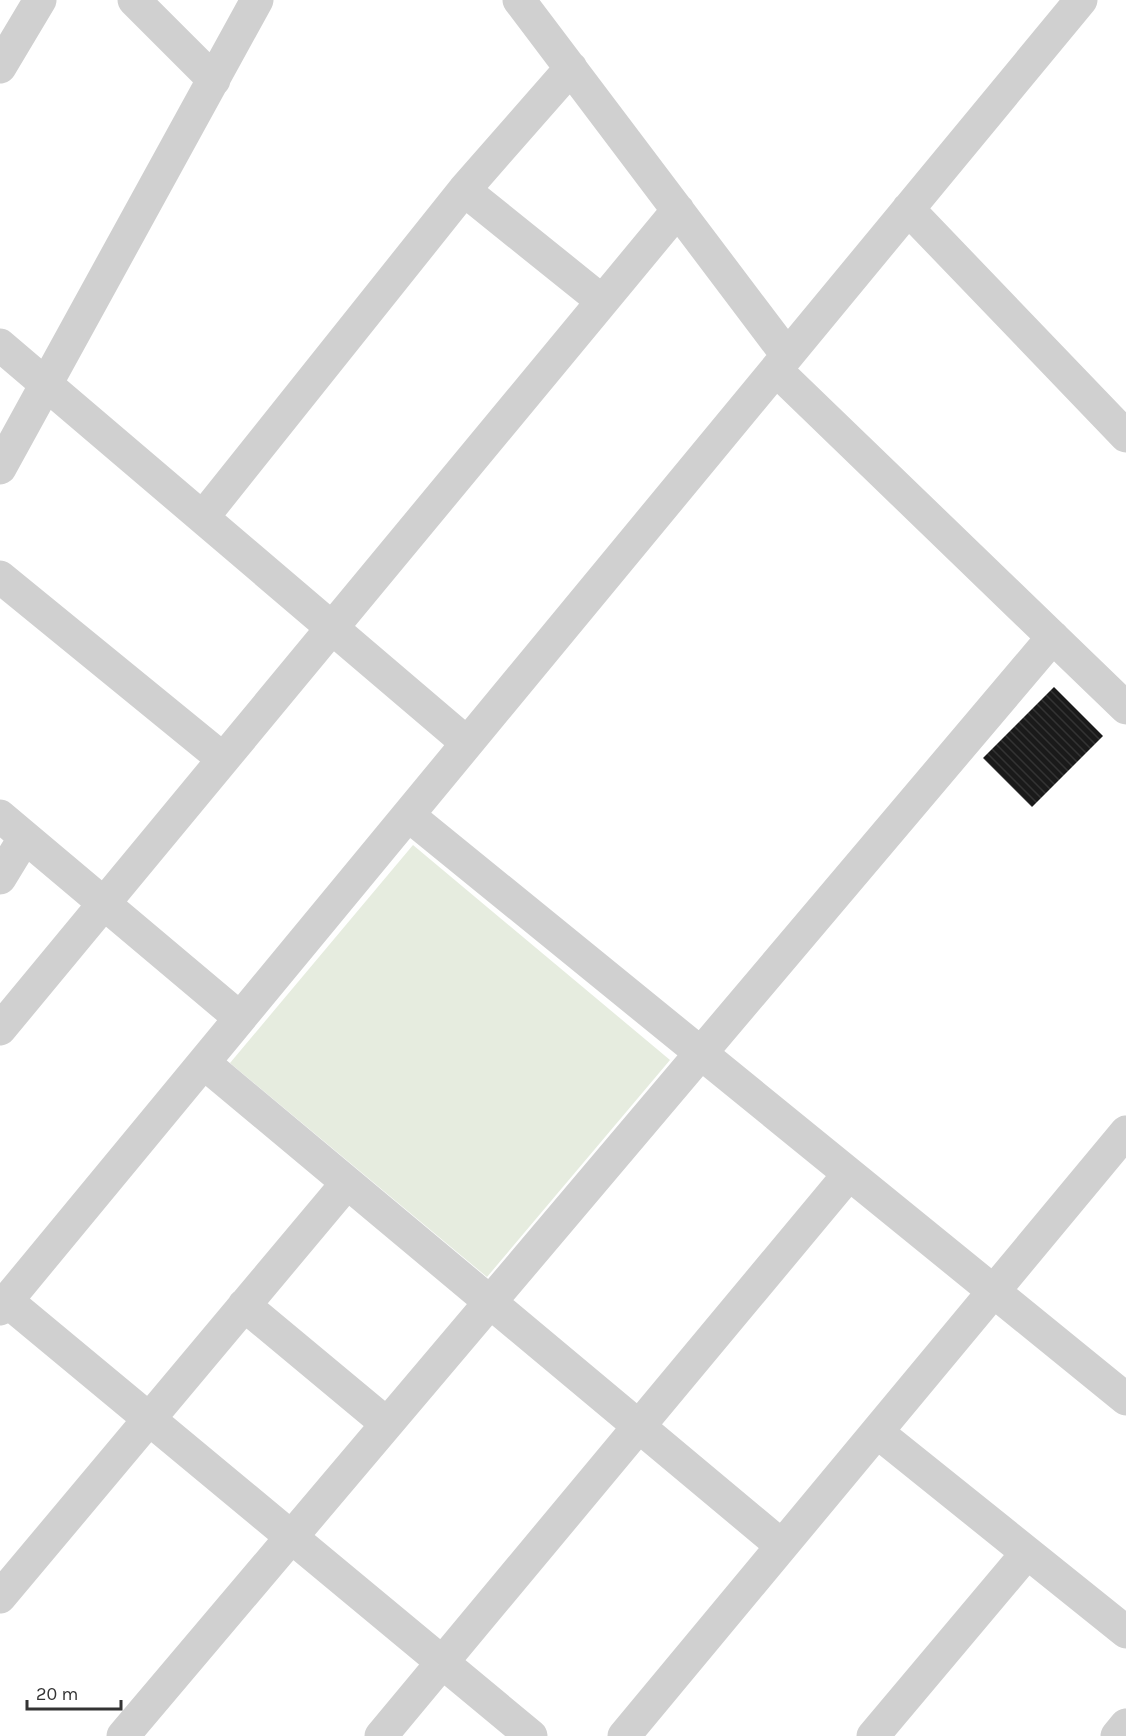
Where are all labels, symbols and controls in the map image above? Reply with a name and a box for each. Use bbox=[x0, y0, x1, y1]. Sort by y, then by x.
scale bar bbox=[27, 1673, 122, 1711]
text: 20 m bbox=[36, 1683, 78, 1705]

